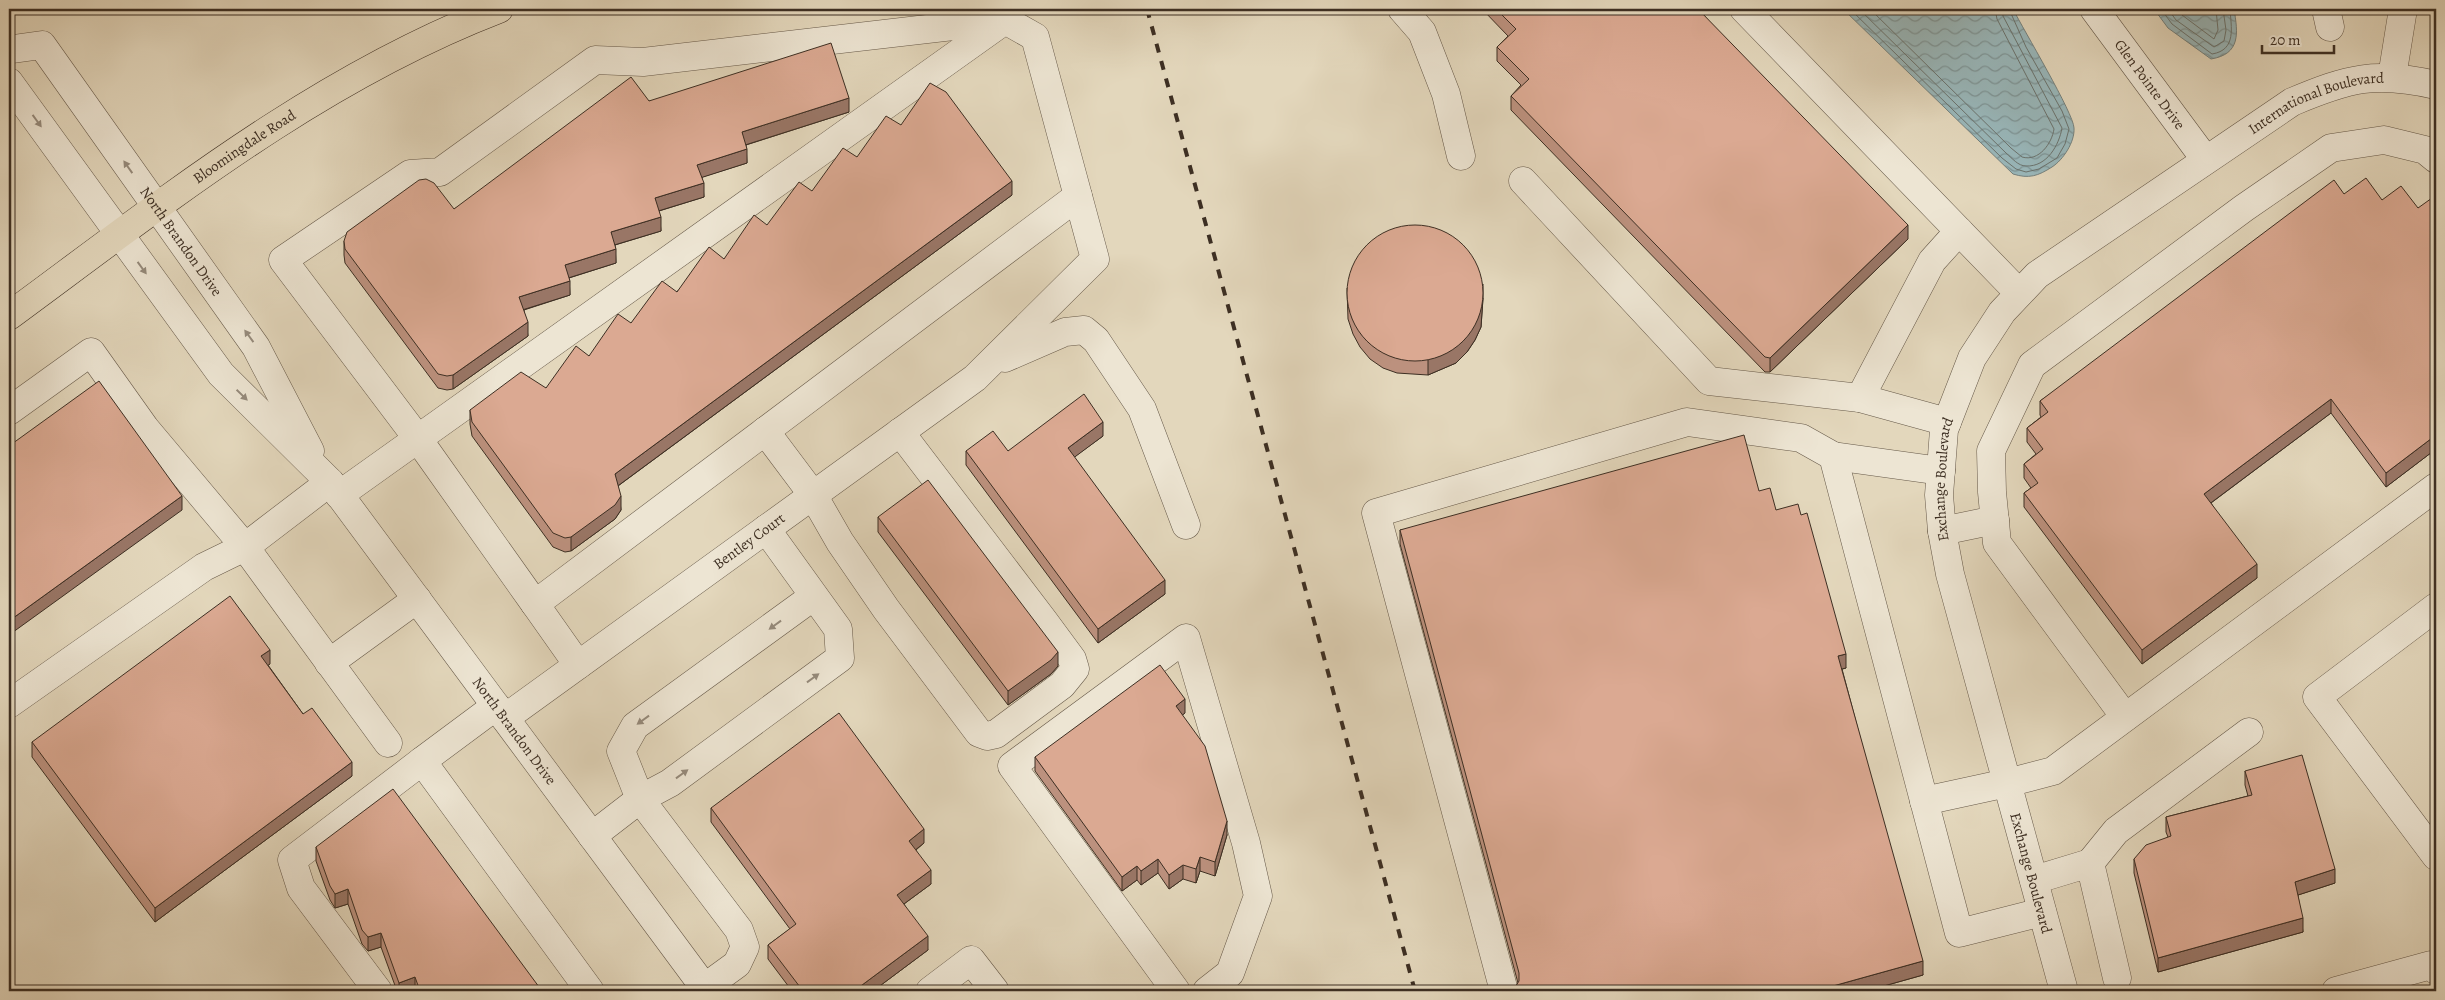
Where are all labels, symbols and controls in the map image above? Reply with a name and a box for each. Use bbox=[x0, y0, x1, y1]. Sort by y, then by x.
scale bar bbox=[2262, 22, 2335, 54]
text: 20 m bbox=[2270, 30, 2301, 50]
street label: Glen Pointe Drive bbox=[2110, 35, 2190, 134]
street label: International Boulevard bbox=[2244, 68, 2385, 139]
street label: Bloomingdale Road bbox=[189, 104, 300, 188]
one-way arrow bbox=[32, 114, 42, 128]
one-way arrow bbox=[123, 160, 133, 174]
street label: North Brandon Drive bbox=[135, 183, 227, 300]
one-way arrow bbox=[137, 261, 147, 275]
one-way arrow bbox=[244, 329, 254, 343]
one-way arrow bbox=[236, 389, 248, 401]
street label: Exchange Boulevard bbox=[1929, 413, 1958, 543]
street label: Bentley Court bbox=[709, 508, 789, 574]
one-way arrow bbox=[768, 620, 782, 630]
street label: North Brandon Drive bbox=[468, 673, 561, 789]
one-way arrow bbox=[806, 673, 820, 683]
one-way arrow bbox=[636, 715, 650, 725]
one-way arrow bbox=[675, 769, 689, 779]
street label: Exchange Boulevard bbox=[2005, 810, 2057, 937]

